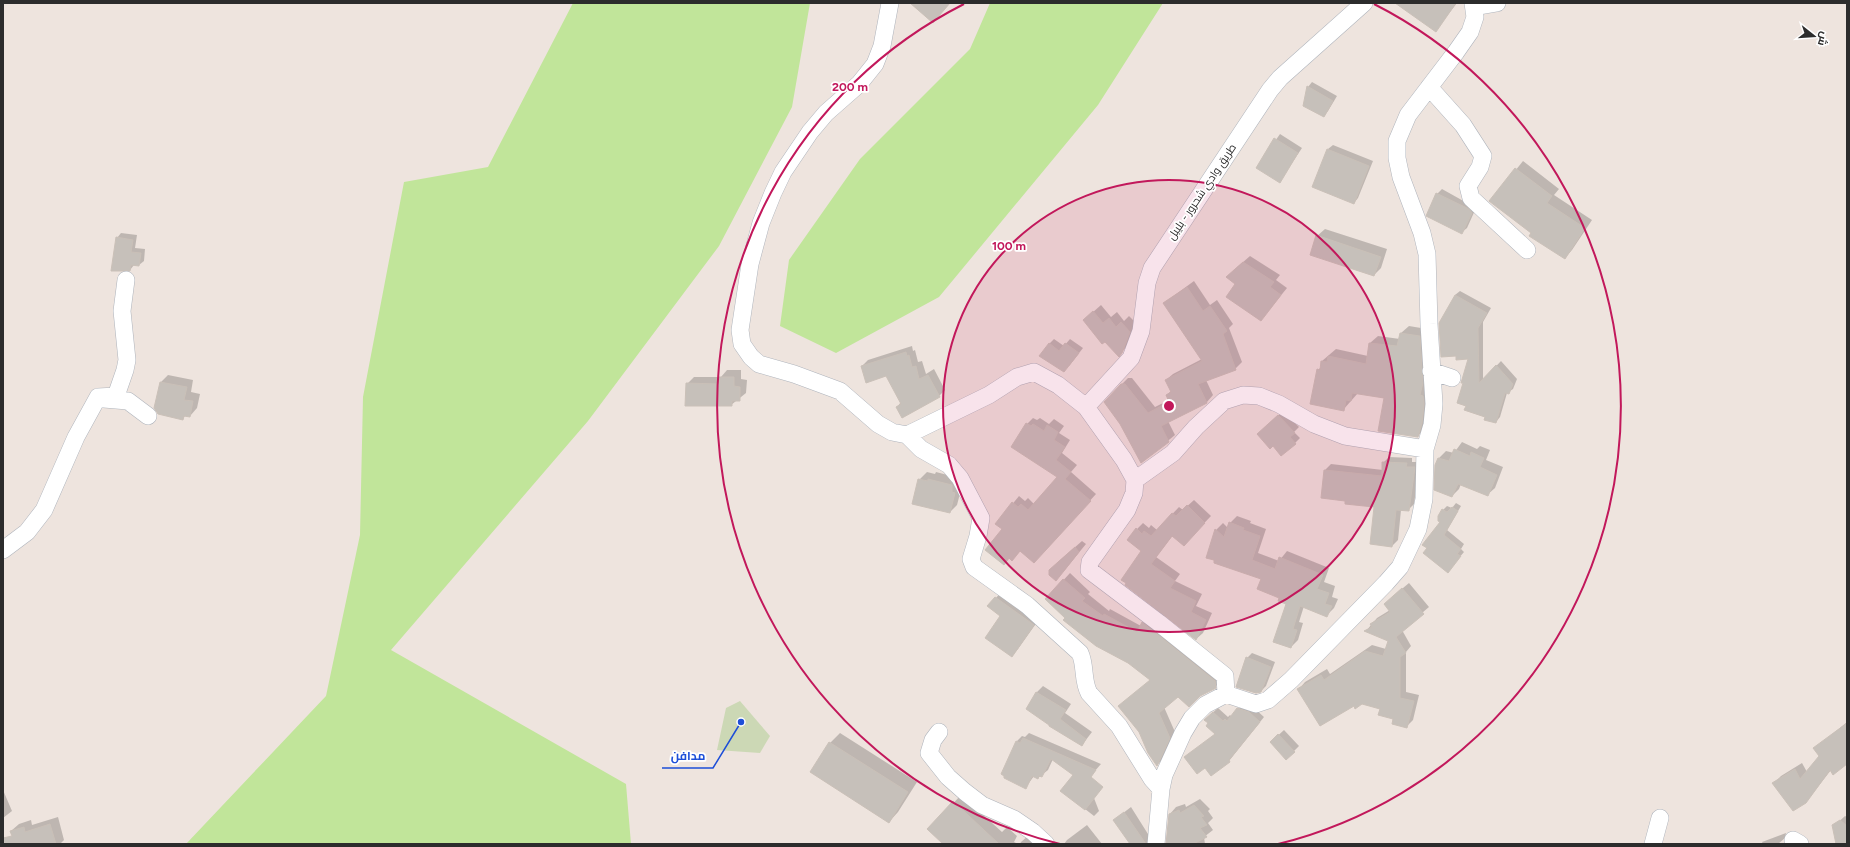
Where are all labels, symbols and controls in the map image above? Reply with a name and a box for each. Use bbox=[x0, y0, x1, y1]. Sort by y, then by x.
north arrow bbox=[1794, 16, 1834, 56]
text: ش bbox=[1815, 30, 1831, 47]
text: 200 m bbox=[832, 80, 868, 94]
street label: طريق وادي شحرور - بليبل bbox=[1165, 141, 1241, 244]
text: 100 m bbox=[992, 239, 1026, 253]
centre of rings bbox=[1162, 399, 1176, 413]
callout: مدافن bbox=[662, 744, 713, 768]
text: مدافن bbox=[671, 749, 705, 764]

